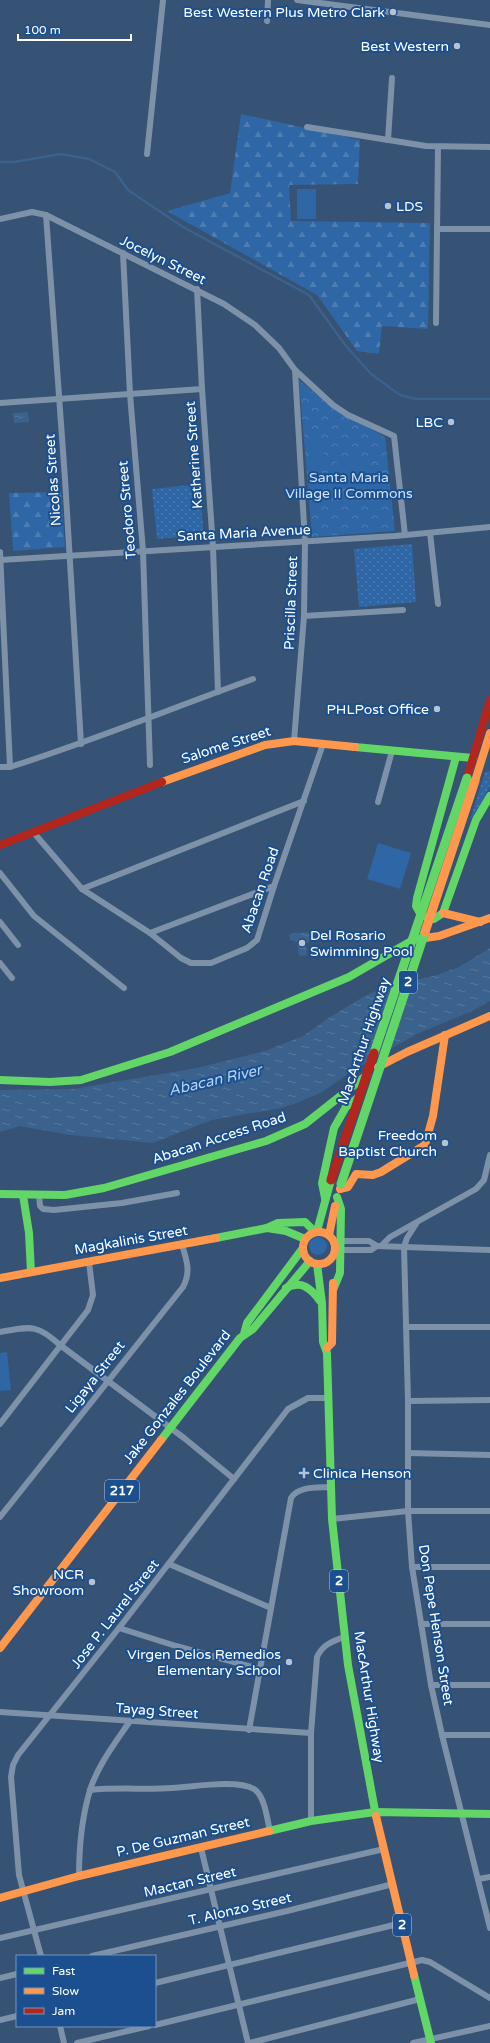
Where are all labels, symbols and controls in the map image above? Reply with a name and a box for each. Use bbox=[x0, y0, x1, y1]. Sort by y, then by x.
place label: Best Western Plus Metro Clark bbox=[183, 4, 385, 21]
marker: Best Western Plus Metro Clark bbox=[388, 7, 398, 17]
scale bar bbox=[18, 16, 131, 42]
text: 100 m bbox=[24, 23, 61, 37]
place label: Best Western bbox=[361, 38, 449, 55]
marker: Best Western bbox=[452, 41, 462, 51]
place label: LDS bbox=[396, 198, 424, 215]
marker: LDS bbox=[383, 201, 393, 211]
street label: Jocelyn Street bbox=[117, 232, 209, 288]
street label: Katherine Street bbox=[182, 400, 206, 509]
place label: LBC bbox=[416, 414, 443, 431]
marker: LBC bbox=[446, 417, 456, 427]
street label: Nicolas Street bbox=[41, 433, 65, 527]
street label: Teodoro Street bbox=[114, 459, 140, 560]
park label: Santa Maria Village II Commons bbox=[285, 469, 413, 502]
street label: Santa Maria Avenue bbox=[177, 521, 311, 545]
street label: Priscilla Street bbox=[281, 555, 301, 650]
place label: PHLPost Office bbox=[326, 701, 429, 718]
marker: PHLPost Office bbox=[432, 704, 442, 714]
street label: Salome Street bbox=[179, 722, 273, 767]
street label: Abacan Road bbox=[237, 845, 283, 935]
place label: Del Rosario Swimming Pool bbox=[310, 927, 413, 960]
marker: Del Rosario Swimming Pool bbox=[297, 938, 307, 948]
road number: 2 bbox=[399, 971, 417, 993]
street label: MacArthur Highway bbox=[334, 975, 394, 1107]
water label: Abacan River bbox=[167, 1060, 265, 1099]
street label: Abacan Access Road bbox=[150, 1108, 288, 1168]
place label: Freedom Baptist Church bbox=[338, 1127, 437, 1160]
marker: Freedom Baptist Church bbox=[440, 1138, 450, 1148]
street label: Magkalinis Street bbox=[73, 1222, 190, 1258]
street label: Jake Gonzales Boulevard bbox=[120, 1327, 234, 1467]
street label: Ligaya Street bbox=[61, 1337, 129, 1417]
place label: Clinica Henson bbox=[313, 1465, 411, 1482]
marker: Clinica Henson bbox=[298, 1467, 310, 1479]
road number: 217 bbox=[105, 1480, 139, 1502]
street label: Don Pepe Henson Street bbox=[415, 1543, 457, 1707]
street label: Jose P. Laurel Street bbox=[67, 1556, 163, 1672]
place label: NCR Showroom bbox=[12, 1566, 84, 1599]
road number: 2 bbox=[330, 1570, 348, 1592]
marker: NCR Showroom bbox=[87, 1577, 97, 1587]
street label: MacArthur Highway bbox=[350, 1630, 388, 1765]
place label: Virgen Delos Remedios Elementary School bbox=[127, 1646, 281, 1679]
marker: Virgen Delos Remedios Elementary School bbox=[284, 1657, 294, 1667]
street label: Tayag Street bbox=[115, 1700, 200, 1722]
street label: P. De Guzman Street bbox=[115, 1813, 252, 1861]
street label: Mactan Street bbox=[142, 1863, 238, 1901]
street label: T. Alonzo Street bbox=[187, 1889, 294, 1929]
road number: 2 bbox=[393, 1914, 411, 1936]
legend bbox=[16, 1955, 156, 2027]
text: Fast bbox=[52, 1964, 76, 1978]
text: Slow bbox=[52, 1984, 79, 1998]
text: Jam bbox=[52, 2004, 75, 2018]

